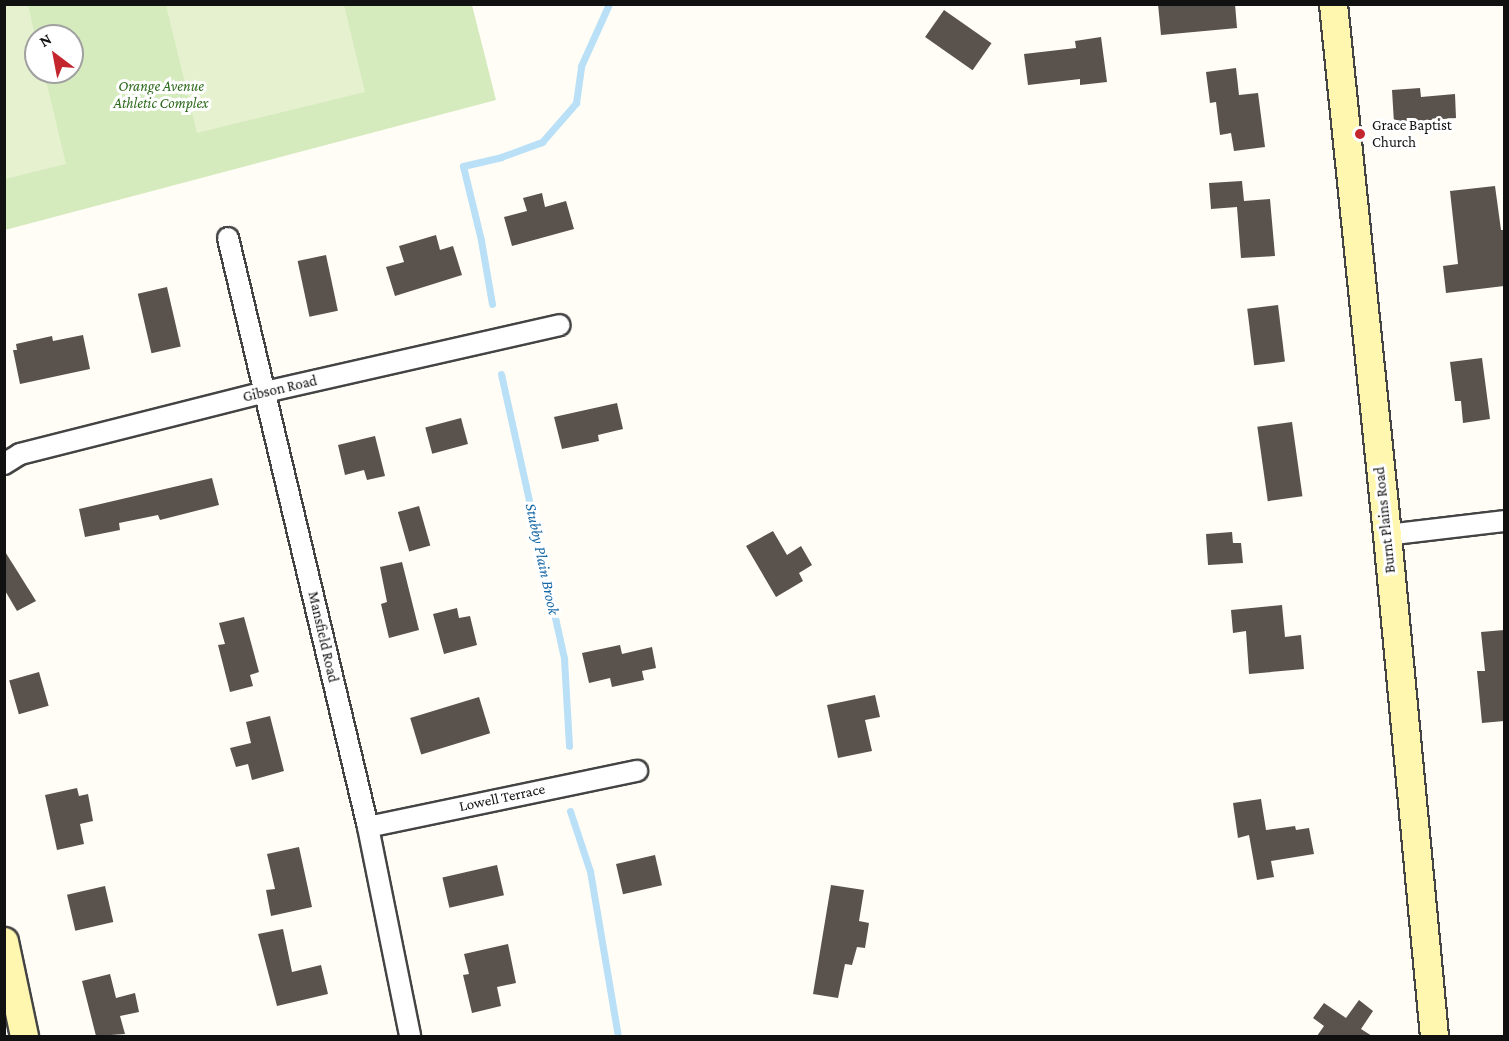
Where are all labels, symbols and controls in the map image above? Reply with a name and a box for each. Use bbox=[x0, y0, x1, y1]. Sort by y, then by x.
north arrow bbox=[24, 24, 84, 84]
text: N bbox=[36, 30, 54, 50]
park label: Orange Avenue Athletic Complex bbox=[113, 77, 209, 112]
place label: Grace Baptist Church bbox=[1372, 116, 1452, 151]
marker: Grace Baptist Church bbox=[1353, 127, 1367, 141]
street label: Gibson Road bbox=[241, 372, 319, 406]
street label: Burnt Plains Road bbox=[1370, 466, 1400, 574]
water label: Stubby Plain Brook bbox=[521, 501, 563, 617]
street label: Mansfield Road bbox=[304, 590, 342, 684]
street label: Lowell Terrace bbox=[457, 780, 547, 816]

